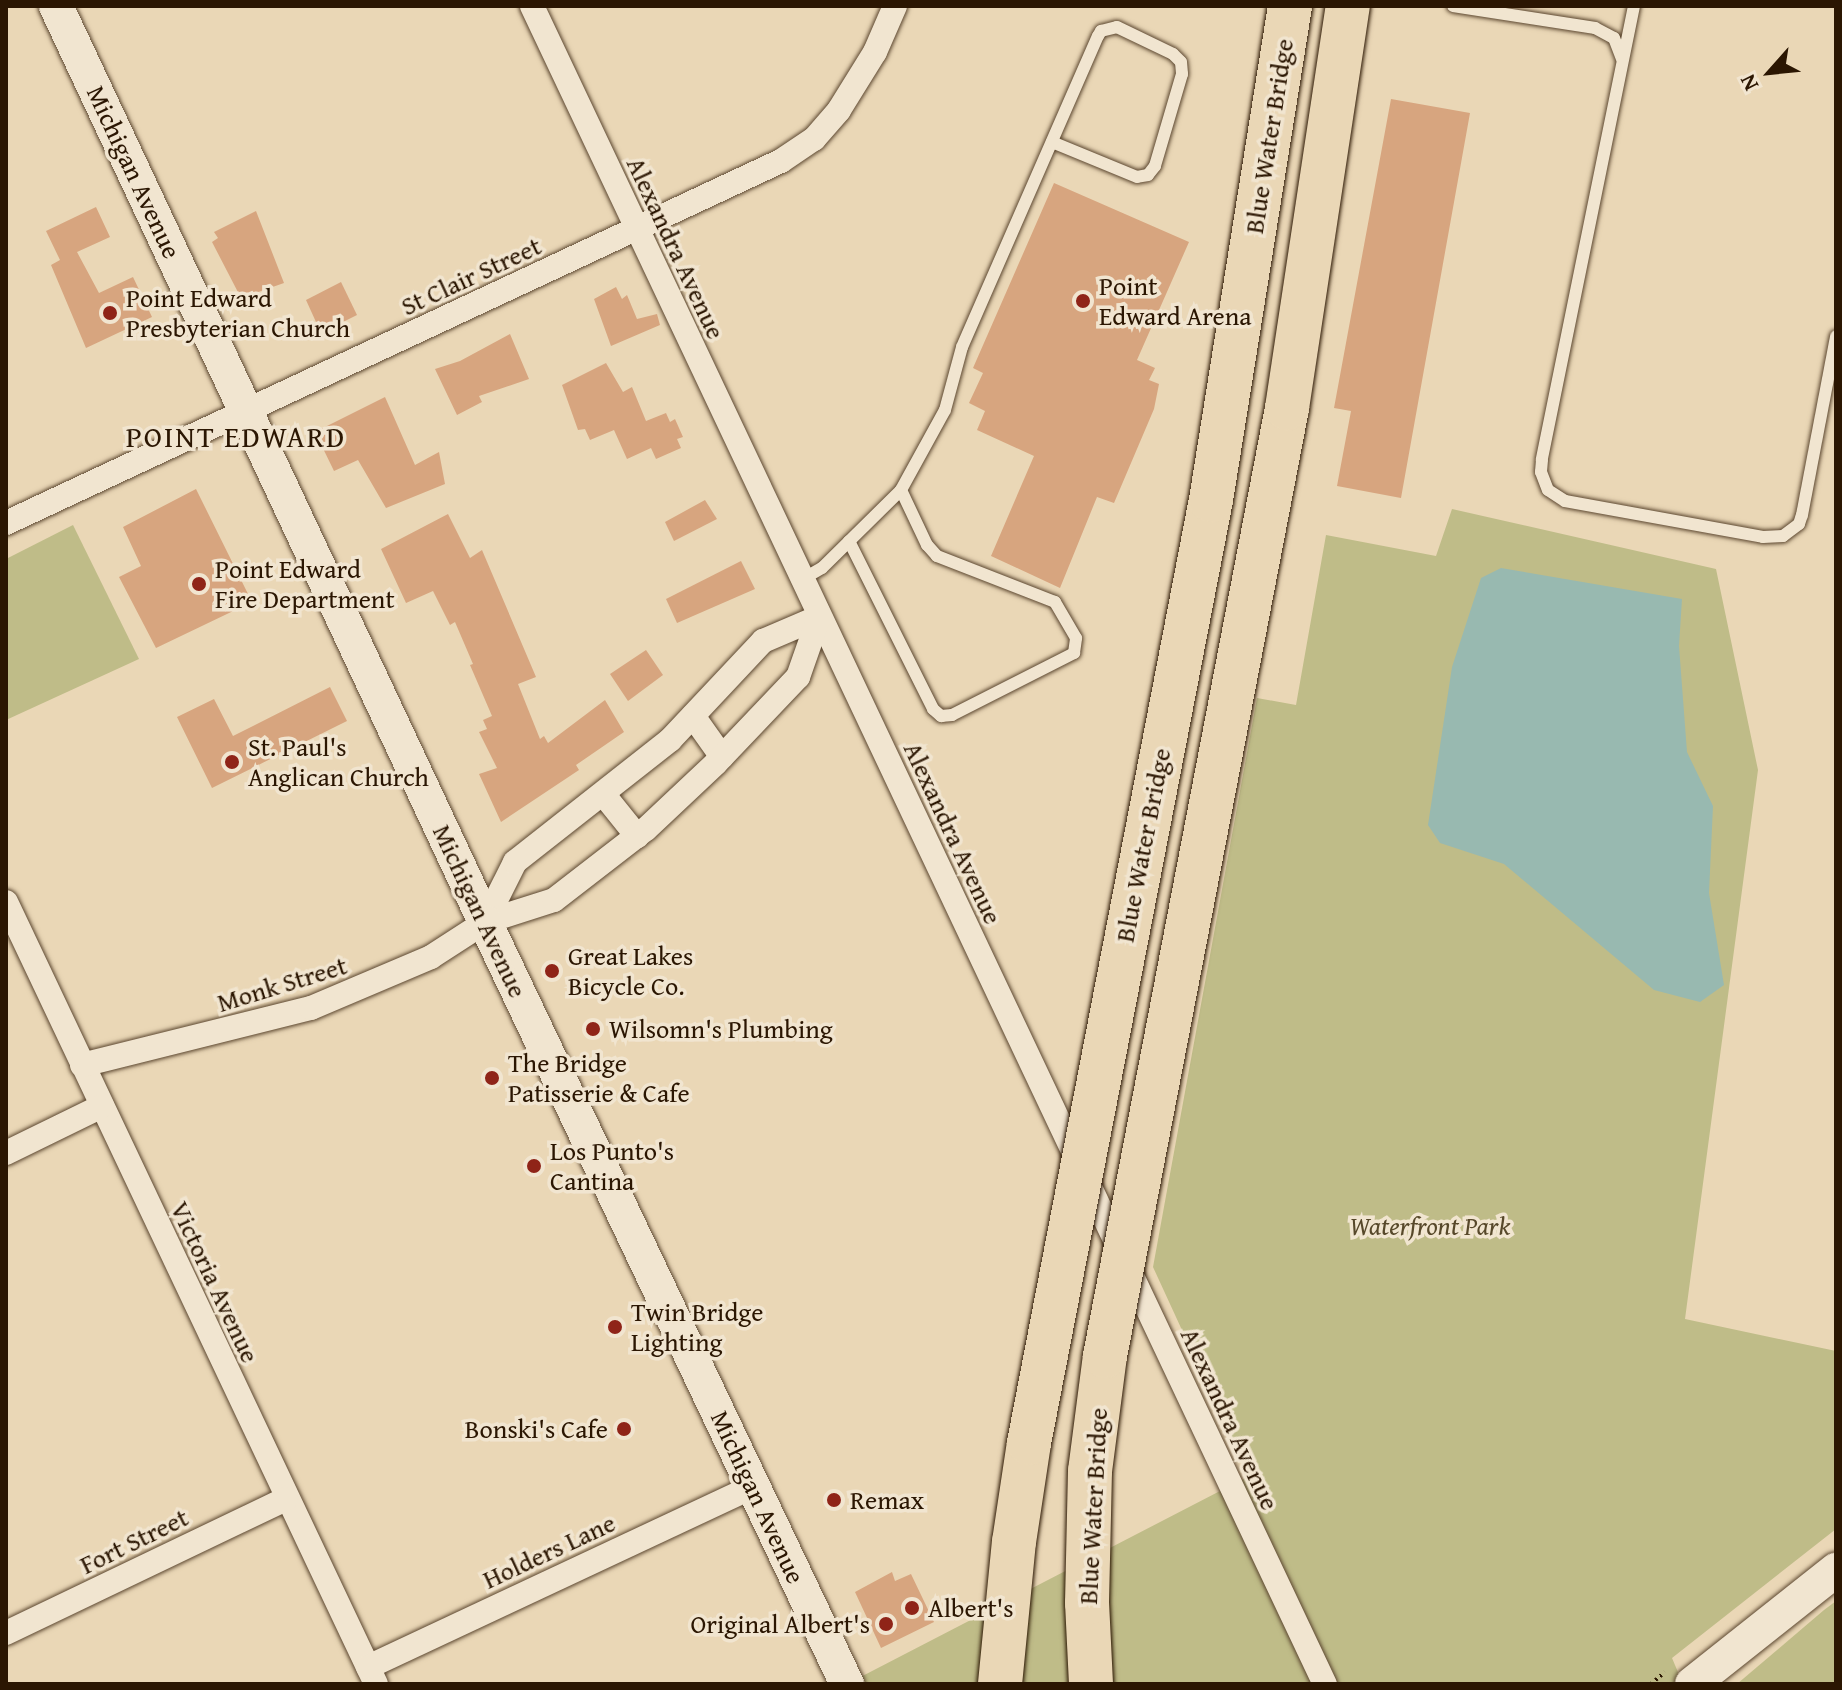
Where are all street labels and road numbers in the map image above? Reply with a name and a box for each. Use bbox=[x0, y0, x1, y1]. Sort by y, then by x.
street label: Blue Water Bridge bbox=[1238, 36, 1300, 236]
street label: Michigan Avenue bbox=[80, 81, 188, 263]
street label: Alexandra Avenue bbox=[620, 152, 732, 344]
street label: St Clair Street bbox=[396, 230, 546, 322]
street label: Alexandra Avenue bbox=[897, 737, 1009, 929]
street label: Blue Water Bridge bbox=[1109, 745, 1177, 945]
street label: Michigan Avenue bbox=[426, 820, 534, 1002]
street label: Monk Street bbox=[213, 950, 351, 1018]
street label: Victoria Avenue bbox=[164, 1196, 266, 1368]
street label: Alexandra Avenue bbox=[1174, 1323, 1286, 1515]
street label: Michigan Avenue bbox=[704, 1406, 812, 1588]
street label: Blue Water Bridge bbox=[1072, 1407, 1114, 1605]
street label: Fort Street bbox=[75, 1501, 193, 1581]
street label: Holders Lane bbox=[478, 1507, 620, 1595]

